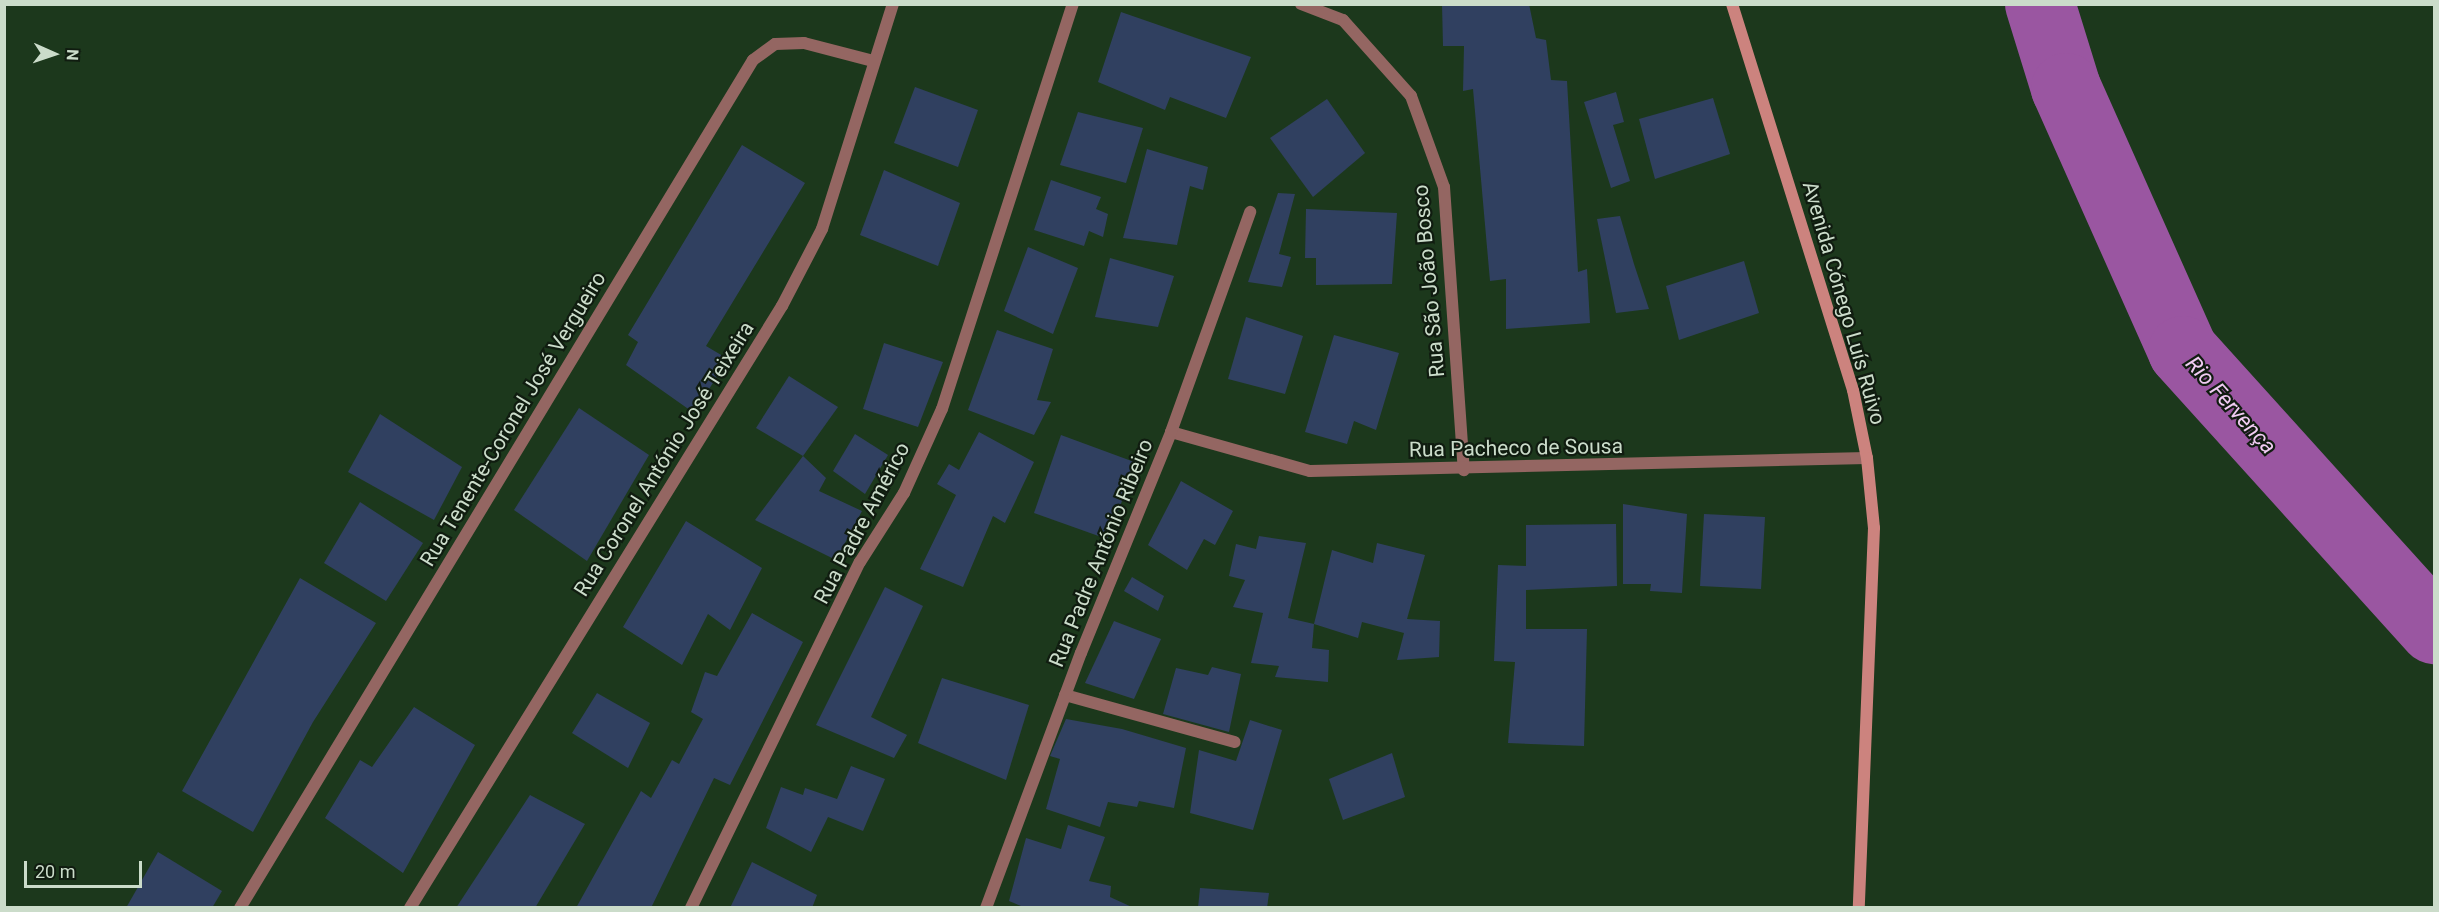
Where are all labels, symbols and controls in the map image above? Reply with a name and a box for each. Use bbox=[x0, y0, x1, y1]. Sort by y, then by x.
north arrow bbox=[24, 24, 84, 84]
text: N bbox=[63, 49, 82, 61]
street label: Avenida Cónego Luís Ruivo bbox=[1797, 178, 1891, 428]
street label: Rua São João Bosco bbox=[1408, 184, 1450, 378]
street label: Rua Tenente-Coronel José Vergueiro bbox=[415, 267, 611, 571]
street label: Rua Coronel António José Teixeira bbox=[569, 317, 759, 601]
water label: Rio Fervença bbox=[2180, 351, 2282, 459]
street label: Rua Pacheco de Sousa bbox=[1409, 434, 1623, 462]
street label: Rua Padre António Ribeiro bbox=[1044, 435, 1158, 671]
street label: Rua Padre Américo bbox=[809, 438, 915, 608]
scale bar bbox=[27, 849, 146, 887]
text: 20 m bbox=[35, 861, 75, 882]

